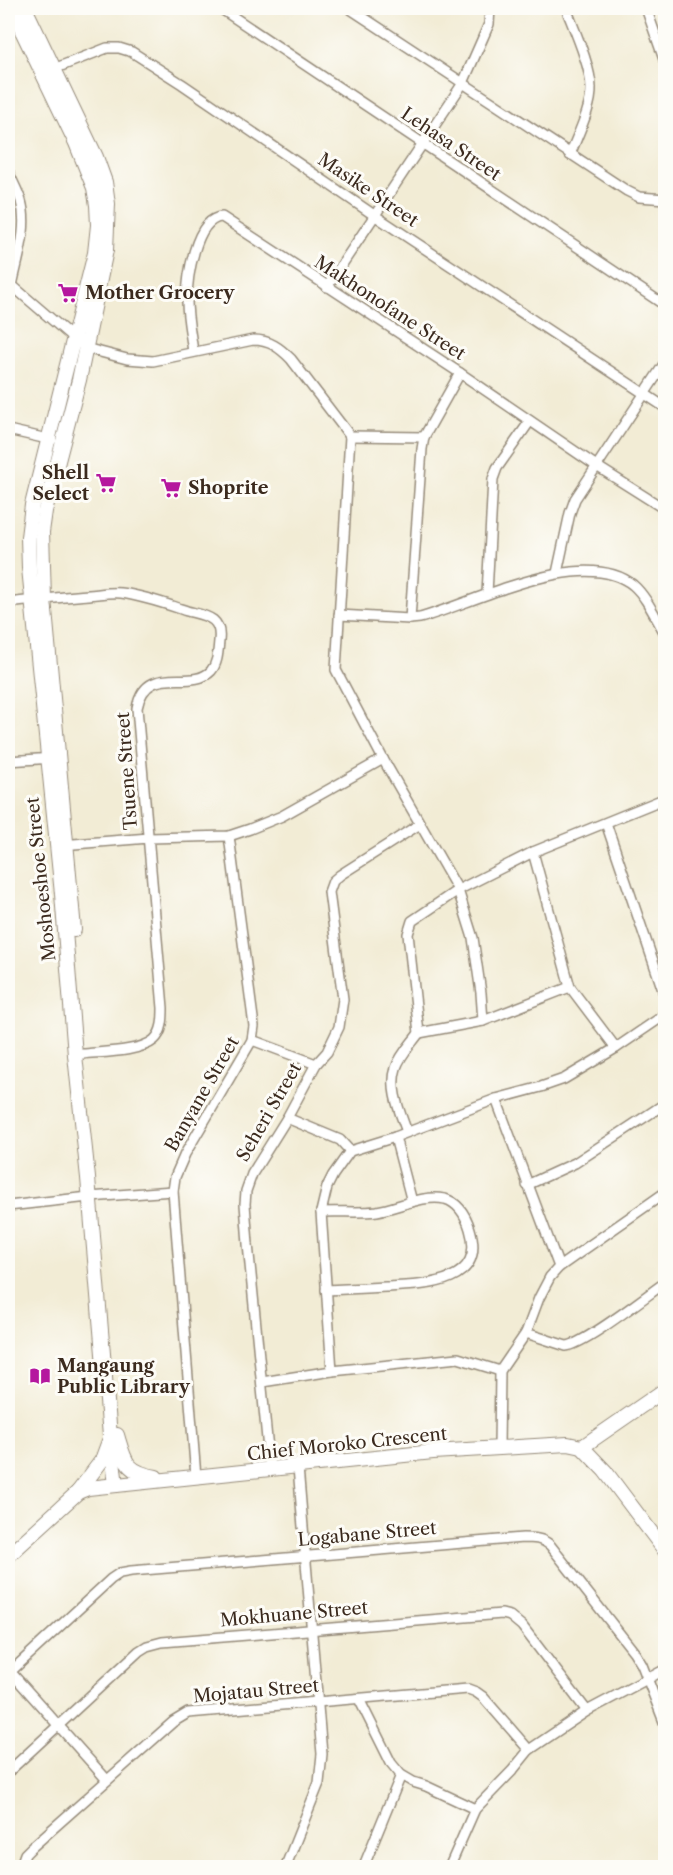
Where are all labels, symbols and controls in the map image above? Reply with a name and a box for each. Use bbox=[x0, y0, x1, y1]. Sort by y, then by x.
street label: Lehasa Street bbox=[397, 103, 506, 186]
street label: Masike Street bbox=[314, 148, 423, 232]
street label: Makhonofane Street bbox=[310, 251, 470, 365]
supermarket icon: Mother Grocery bbox=[56, 281, 80, 305]
place label: Mother Grocery bbox=[85, 282, 235, 304]
place label: Shell Select bbox=[32, 462, 90, 505]
supermarket icon: Shell Select bbox=[94, 471, 118, 495]
supermarket icon: Shoprite bbox=[159, 476, 183, 500]
place label: Shoprite bbox=[188, 477, 269, 499]
street label: Tsuene Street bbox=[112, 711, 142, 831]
street label: Moshoeshoe Street bbox=[21, 795, 61, 962]
street label: Banyane Street bbox=[160, 1032, 244, 1155]
street label: Seheri Street bbox=[232, 1058, 307, 1166]
place label: Mangaung Public Library bbox=[57, 1355, 191, 1398]
library icon: Mangaung Public Library bbox=[28, 1364, 52, 1388]
street label: Chief Moroko Crescent bbox=[246, 1422, 449, 1465]
street label: Logabane Street bbox=[297, 1517, 438, 1551]
street label: Mokhuane Street bbox=[219, 1597, 369, 1631]
street label: Mojatau Street bbox=[192, 1674, 320, 1707]

